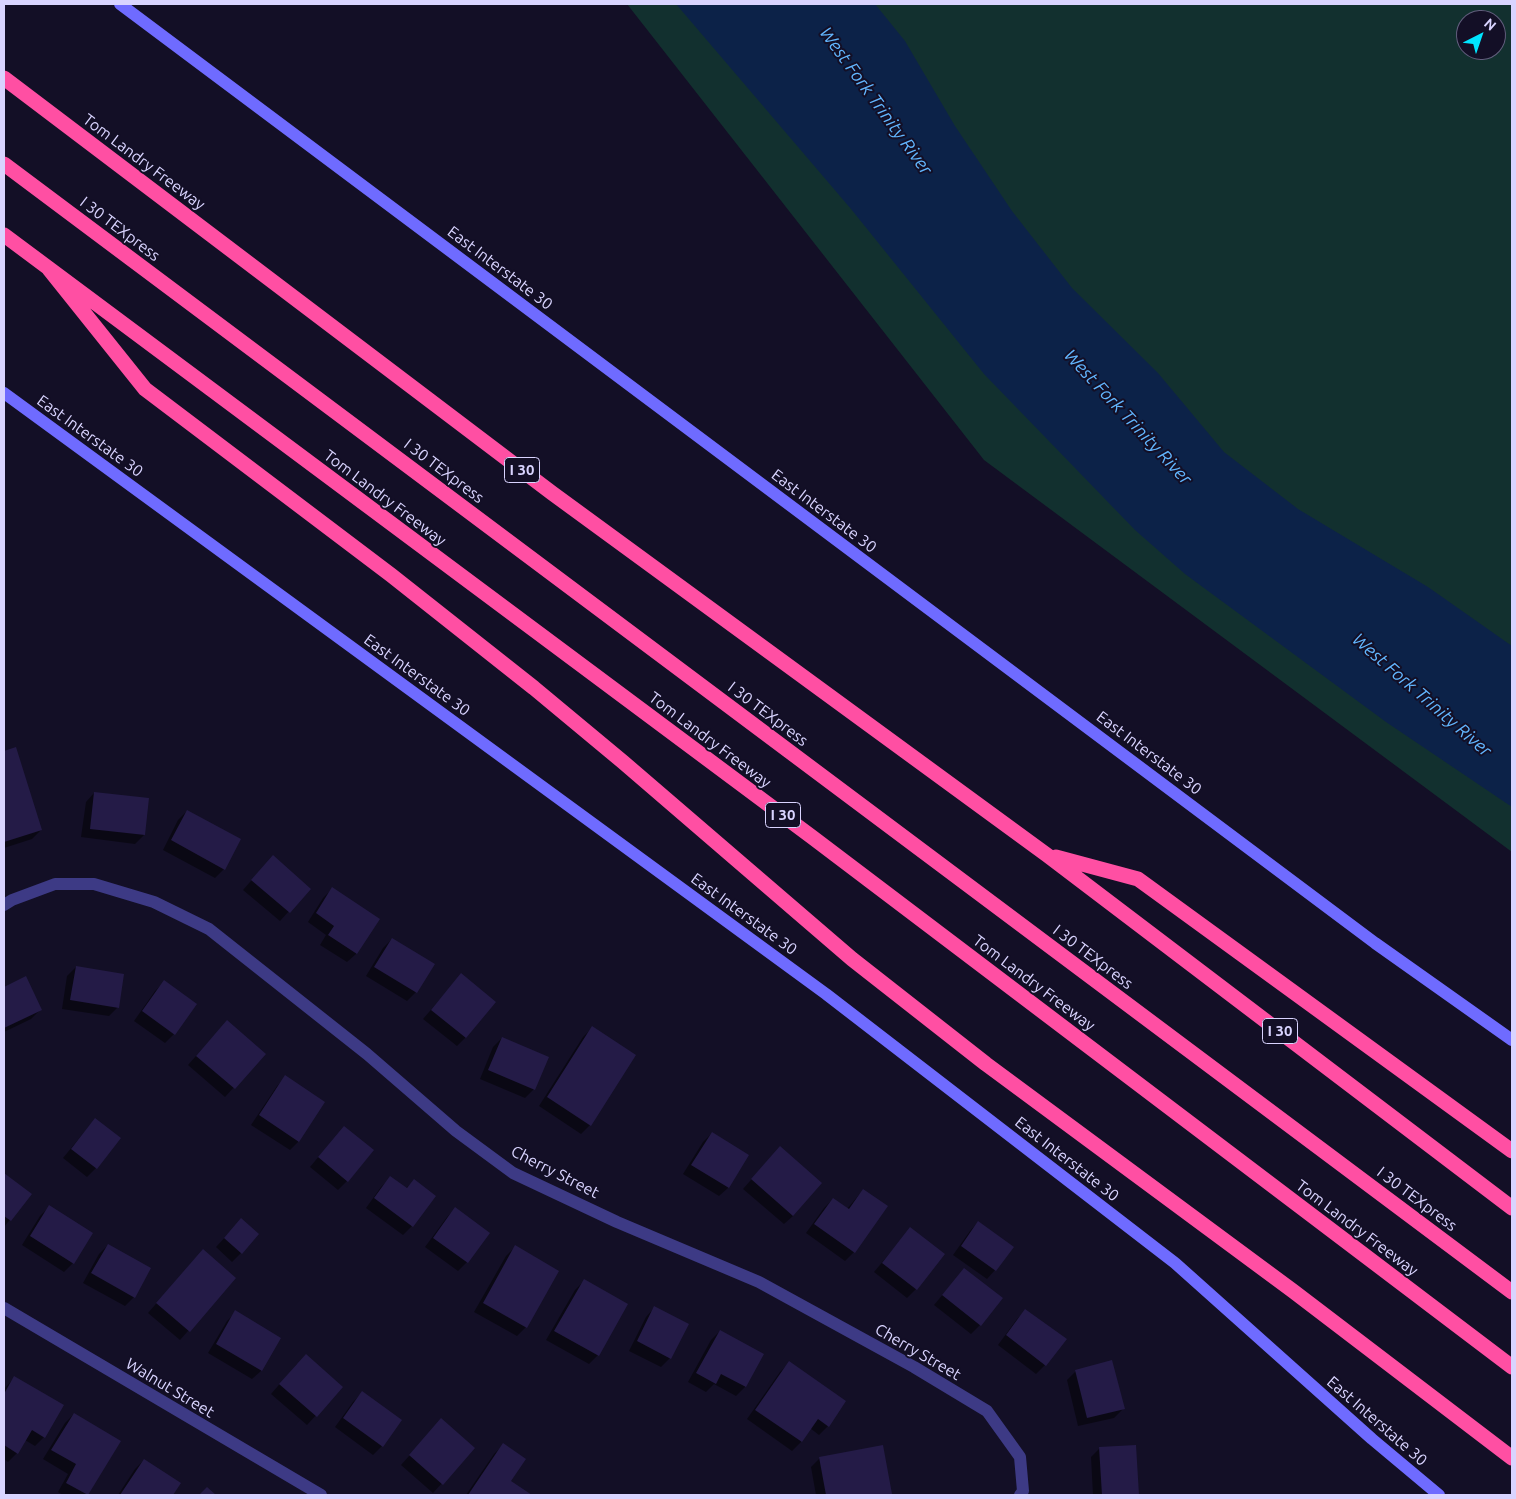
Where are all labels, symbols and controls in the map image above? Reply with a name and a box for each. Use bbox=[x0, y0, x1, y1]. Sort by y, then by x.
north arrow bbox=[1456, 10, 1506, 60]
text: N bbox=[1481, 15, 1499, 34]
water label: West Fork Trinity River bbox=[815, 23, 937, 179]
street label: Tom Landry Freeway bbox=[79, 110, 209, 214]
street label: I 30 TEXpress bbox=[76, 193, 164, 265]
street label: East Interstate 30 bbox=[444, 222, 556, 314]
water label: West Fork Trinity River bbox=[1060, 345, 1196, 489]
street label: East Interstate 30 bbox=[33, 391, 147, 481]
street label: I 30 TEXpress bbox=[400, 435, 488, 507]
street label: Tom Landry Freeway bbox=[320, 446, 450, 550]
road number: I 30 bbox=[504, 458, 540, 482]
street label: East Interstate 30 bbox=[768, 465, 880, 557]
water label: West Fork Trinity River bbox=[1348, 629, 1496, 761]
street label: East Interstate 30 bbox=[360, 630, 474, 720]
street label: I 30 TEXpress bbox=[724, 678, 812, 750]
street label: Tom Landry Freeway bbox=[645, 688, 775, 792]
street label: East Interstate 30 bbox=[1093, 707, 1205, 799]
road number: I 30 bbox=[766, 802, 800, 828]
street label: East Interstate 30 bbox=[687, 869, 801, 959]
street label: I 30 TEXpress bbox=[1049, 921, 1137, 993]
street label: Tom Landry Freeway bbox=[969, 931, 1099, 1035]
road number: I 30 bbox=[1262, 1018, 1298, 1044]
street label: East Interstate 30 bbox=[1011, 1112, 1123, 1206]
street label: Cherry Street bbox=[508, 1142, 602, 1202]
street label: I 30 TEXpress bbox=[1373, 1163, 1461, 1235]
street label: Tom Landry Freeway bbox=[1292, 1176, 1422, 1280]
street label: Cherry Street bbox=[871, 1320, 965, 1384]
street label: Walnut Street bbox=[122, 1354, 218, 1422]
street label: East Interstate 30 bbox=[1323, 1372, 1431, 1470]

